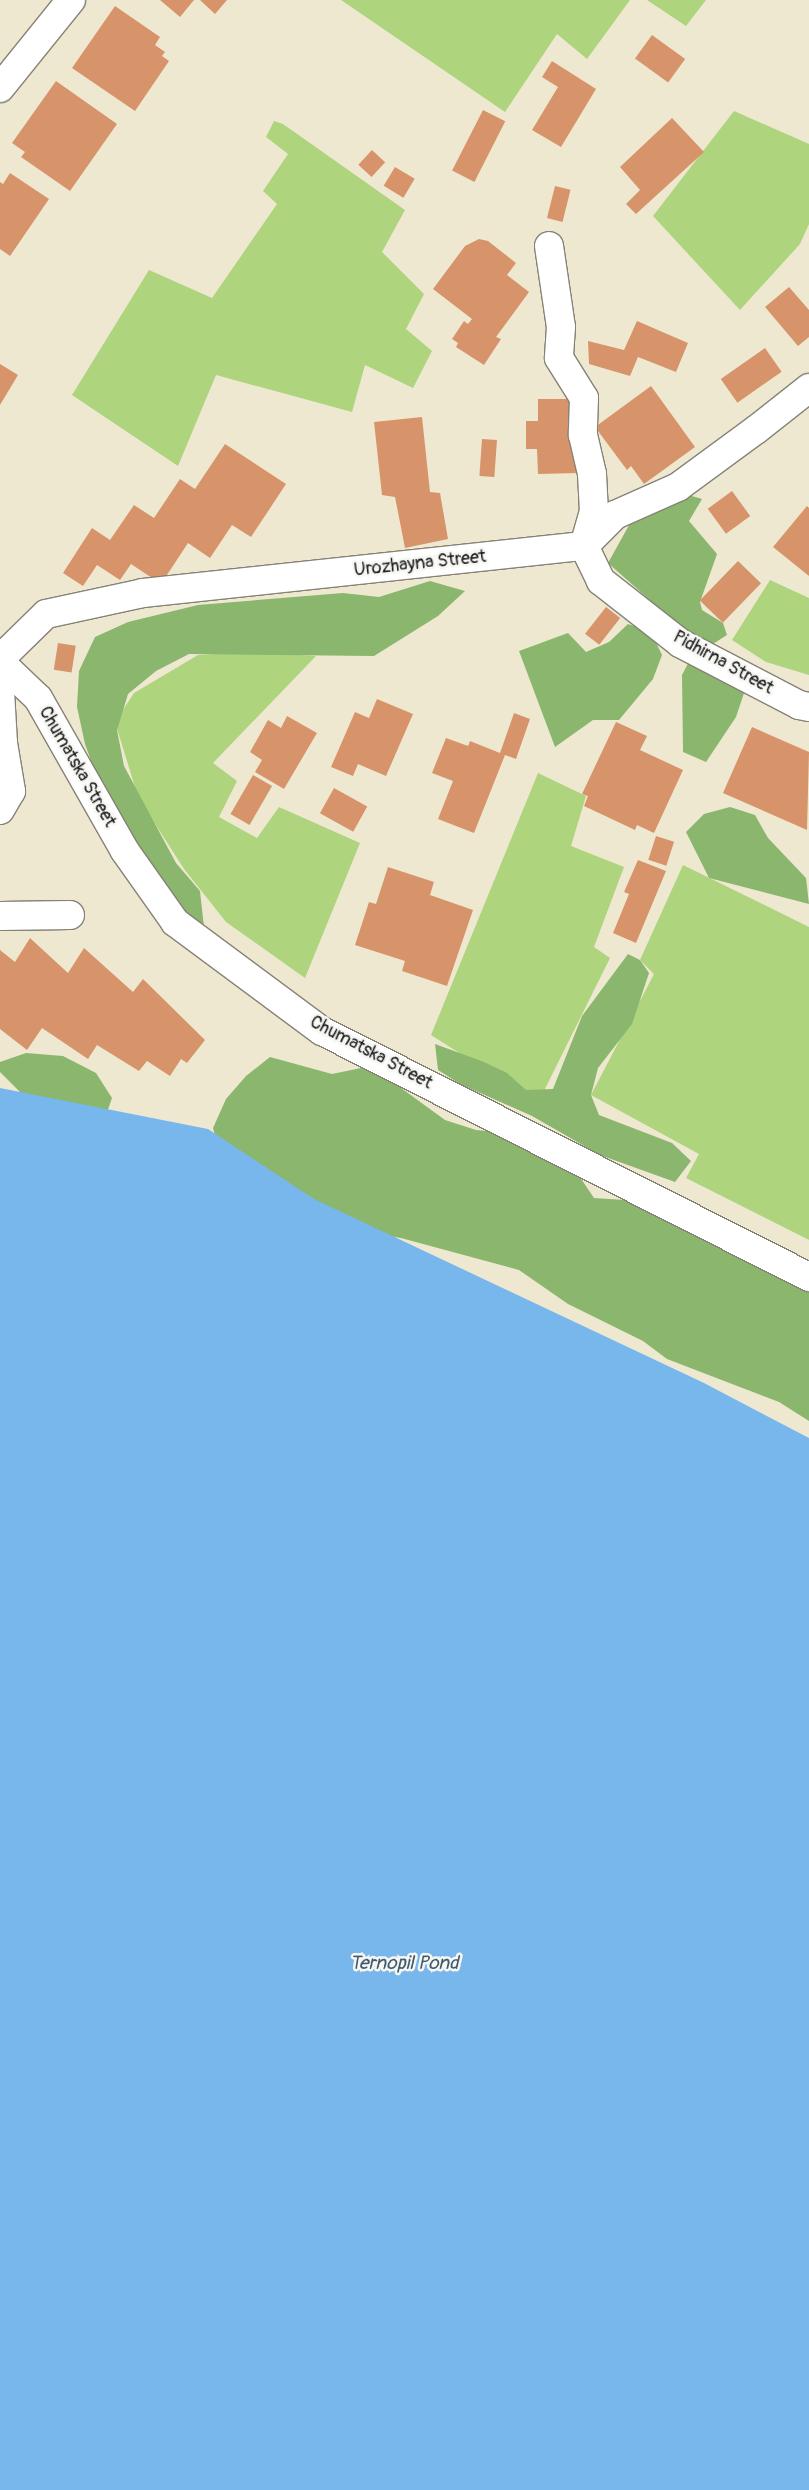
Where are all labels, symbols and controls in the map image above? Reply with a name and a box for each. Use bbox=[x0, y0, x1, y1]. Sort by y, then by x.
street label: Urozhayna Street bbox=[353, 546, 487, 582]
street label: Pidhirna Street bbox=[669, 627, 777, 699]
street label: Chumatska Street bbox=[34, 703, 120, 831]
street label: Chumatska Street bbox=[306, 1012, 436, 1094]
water label: Ternopil Pond bbox=[350, 1953, 458, 1975]

